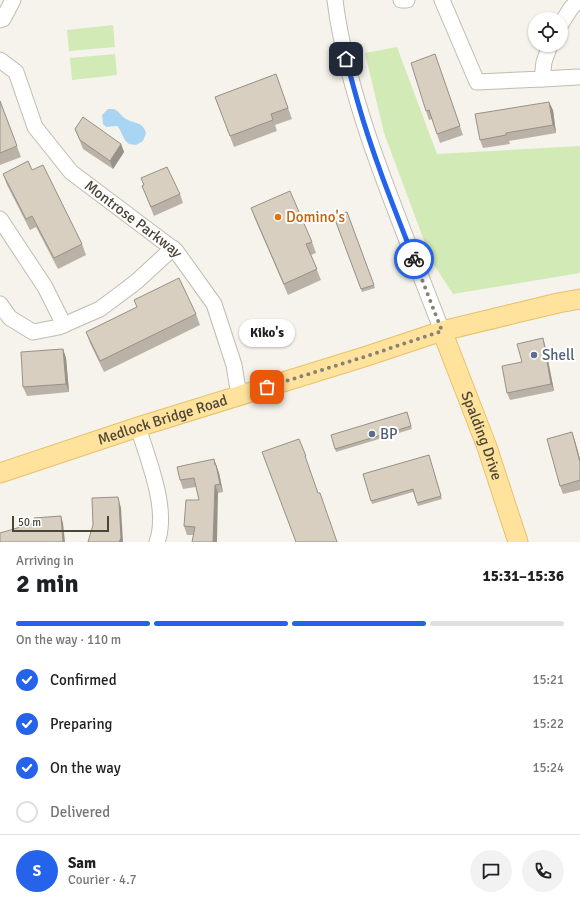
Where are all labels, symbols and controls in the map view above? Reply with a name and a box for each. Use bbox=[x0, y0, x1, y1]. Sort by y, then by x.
map controls bbox=[528, 12, 568, 52]
button: locate bbox=[528, 12, 568, 52]
pin bbox=[329, 42, 363, 76]
icon: home bbox=[335, 48, 357, 70]
street label: Montrose Parkway bbox=[81, 176, 187, 261]
place label: Domino's bbox=[286, 208, 346, 226]
marker: Domino's bbox=[273, 212, 283, 222]
courier bbox=[394, 239, 434, 279]
icon: bike bbox=[403, 248, 425, 270]
callout: Kiko's bbox=[239, 319, 295, 347]
text: Kiko's bbox=[250, 325, 284, 341]
place label: Shell bbox=[542, 346, 575, 364]
marker: Shell bbox=[529, 350, 539, 360]
pin bbox=[250, 370, 284, 404]
icon: bag bbox=[256, 376, 278, 398]
street label: Spalding Drive bbox=[457, 389, 506, 482]
street label: Medlock Bridge Road bbox=[95, 391, 230, 449]
place label: BP bbox=[380, 425, 398, 443]
marker: BP bbox=[367, 429, 377, 439]
scale bar bbox=[12, 514, 109, 533]
text: 50 m bbox=[18, 516, 41, 529]
text: Arriving in bbox=[16, 553, 74, 569]
text: 15:31–15:36 bbox=[483, 567, 564, 585]
text: 2 min bbox=[16, 568, 79, 600]
text: On the way · 110 m bbox=[16, 632, 121, 648]
icon: check bbox=[16, 669, 38, 691]
text: Confirmed bbox=[50, 671, 117, 689]
text: 15:21 bbox=[532, 672, 564, 688]
icon: check bbox=[16, 713, 38, 735]
text: Preparing bbox=[50, 715, 113, 733]
text: 15:22 bbox=[532, 716, 564, 732]
icon: check bbox=[16, 757, 38, 779]
text: On the way bbox=[50, 759, 121, 777]
text: 15:24 bbox=[532, 760, 564, 776]
text: Delivered bbox=[50, 803, 110, 821]
button: chat bbox=[470, 850, 512, 892]
button: phone bbox=[522, 850, 564, 892]
text: Sam bbox=[68, 854, 96, 872]
text: S bbox=[33, 862, 41, 880]
text: Courier · 4.7 bbox=[68, 872, 137, 888]

